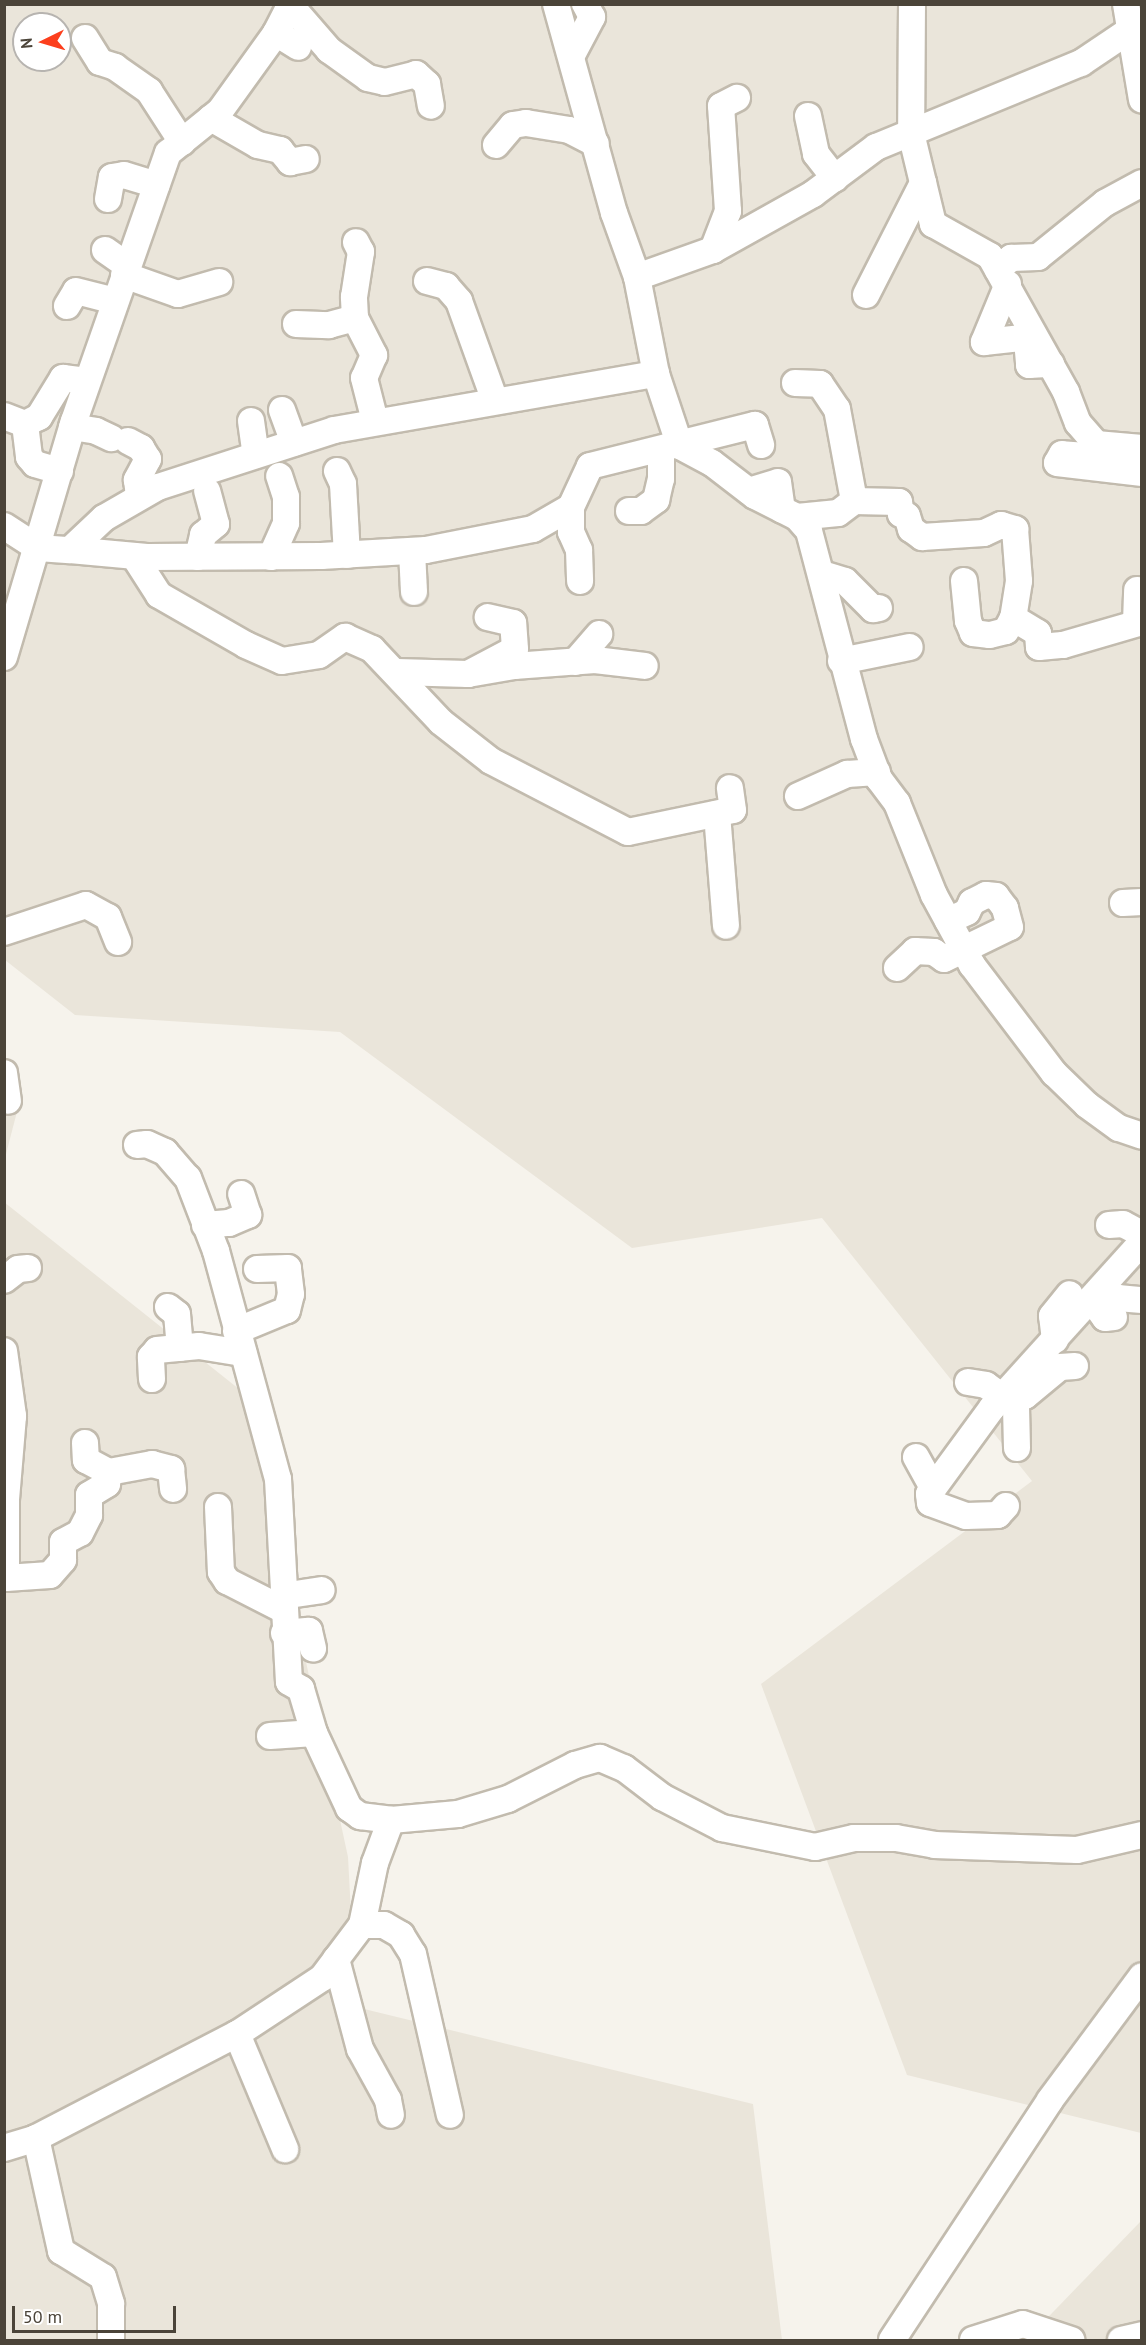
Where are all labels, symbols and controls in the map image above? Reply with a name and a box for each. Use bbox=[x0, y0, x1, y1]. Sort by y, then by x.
north arrow bbox=[12, 12, 72, 72]
text: N bbox=[16, 37, 36, 50]
scale bar bbox=[15, 2294, 178, 2332]
text: 50 m bbox=[23, 2305, 62, 2328]

